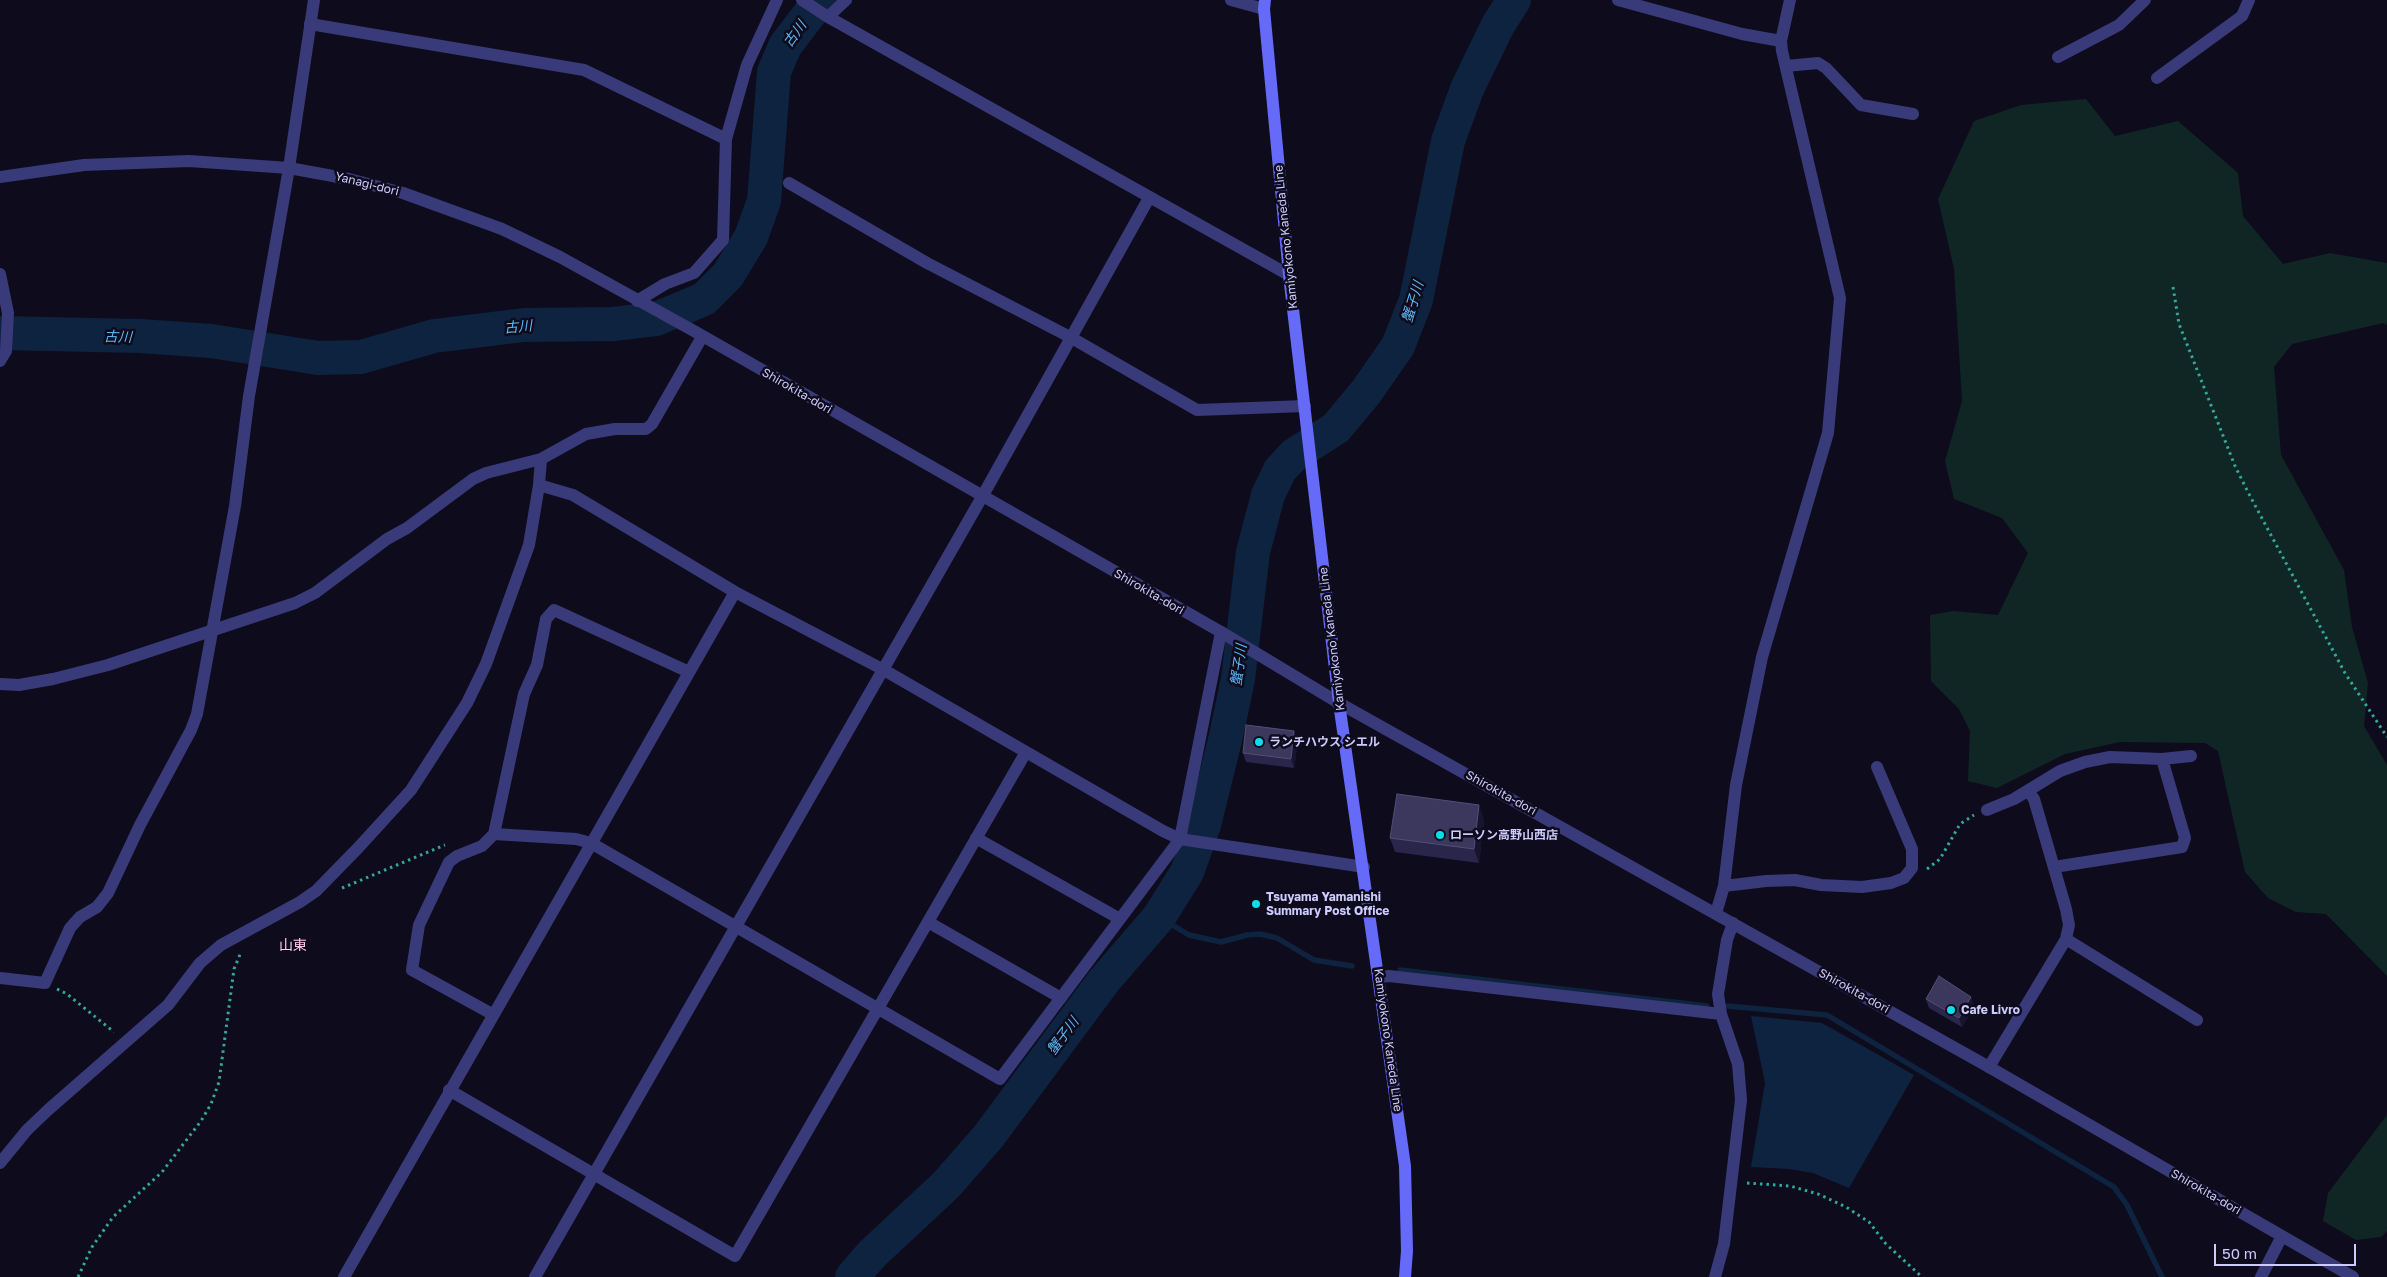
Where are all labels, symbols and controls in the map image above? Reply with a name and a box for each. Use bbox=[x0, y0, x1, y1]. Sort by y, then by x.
water label: 古川 bbox=[780, 18, 810, 50]
street label: Kamiyokono Kaneda Line bbox=[1271, 164, 1301, 310]
street label: Yanagi-dori bbox=[334, 169, 400, 199]
water label: 蟹子川 bbox=[1399, 279, 1427, 325]
water label: 古川 bbox=[503, 317, 533, 337]
water label: 古川 bbox=[104, 328, 132, 346]
street label: Shirokita-dori bbox=[759, 365, 835, 417]
street label: Shirokita-dori bbox=[1111, 566, 1187, 618]
street label: Kamiyokono Kaneda Line bbox=[1316, 566, 1348, 712]
water label: 蟹子川 bbox=[1228, 643, 1250, 687]
place label: ランチハウス シエル bbox=[1269, 735, 1380, 749]
marker: ランチハウス シエル bbox=[1253, 736, 1265, 748]
street label: Shirokita-dori bbox=[1463, 768, 1539, 818]
place label: ローソン高野山西店 bbox=[1450, 828, 1558, 842]
marker: ローソン高野山西店 bbox=[1434, 829, 1446, 841]
place label: Tsuyama Yamanishi Summary Post Office bbox=[1266, 890, 1389, 918]
marker: Tsuyama Yamanishi Summary Post Office bbox=[1250, 898, 1262, 910]
district label: 山東 bbox=[279, 938, 307, 954]
street label: Shirokita-dori bbox=[1816, 966, 1892, 1016]
street label: Kamiyokono Kaneda Line bbox=[1371, 967, 1405, 1113]
place label: Cafe Livro bbox=[1961, 1003, 2020, 1017]
marker: Cafe Livro bbox=[1945, 1004, 1957, 1016]
water label: 蟹子川 bbox=[1044, 1014, 1082, 1058]
street label: Shirokita-dori bbox=[2168, 1166, 2244, 1218]
scale bar bbox=[2217, 1234, 2360, 1266]
text: 50 m bbox=[2222, 1244, 2257, 1262]

